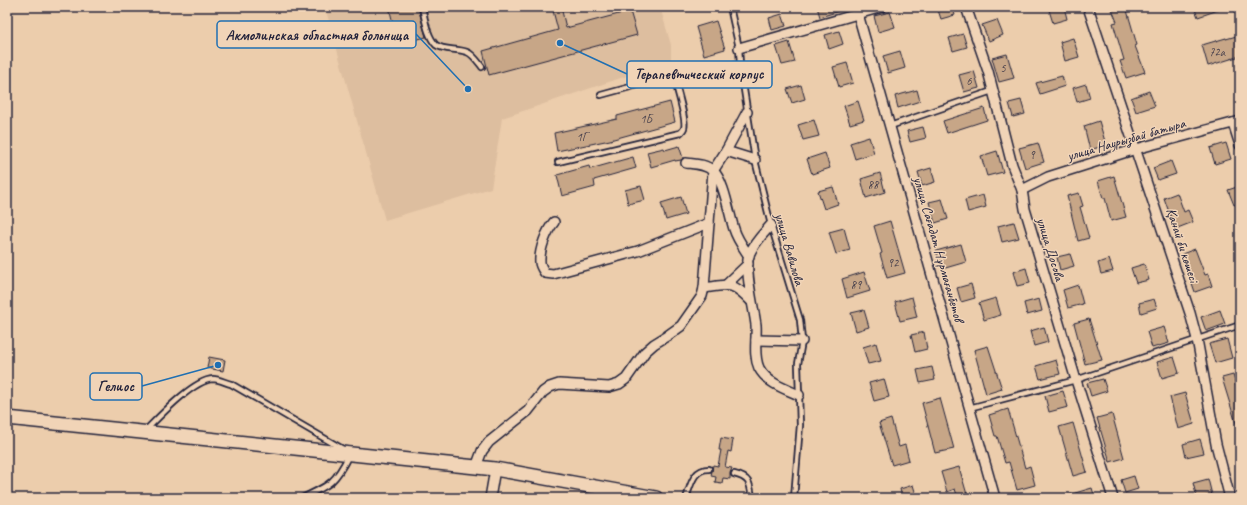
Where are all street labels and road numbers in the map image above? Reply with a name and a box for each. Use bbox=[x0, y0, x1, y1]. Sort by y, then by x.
street label: улица Наурызбай батыра bbox=[1064, 114, 1188, 165]
street label: улица Сағадат Нұрмағанбетов bbox=[909, 174, 968, 327]
street label: Қанай би көшесі bbox=[1163, 206, 1203, 287]
street label: улица Вавилова bbox=[771, 210, 808, 288]
street label: улица Досова bbox=[1033, 214, 1069, 284]

